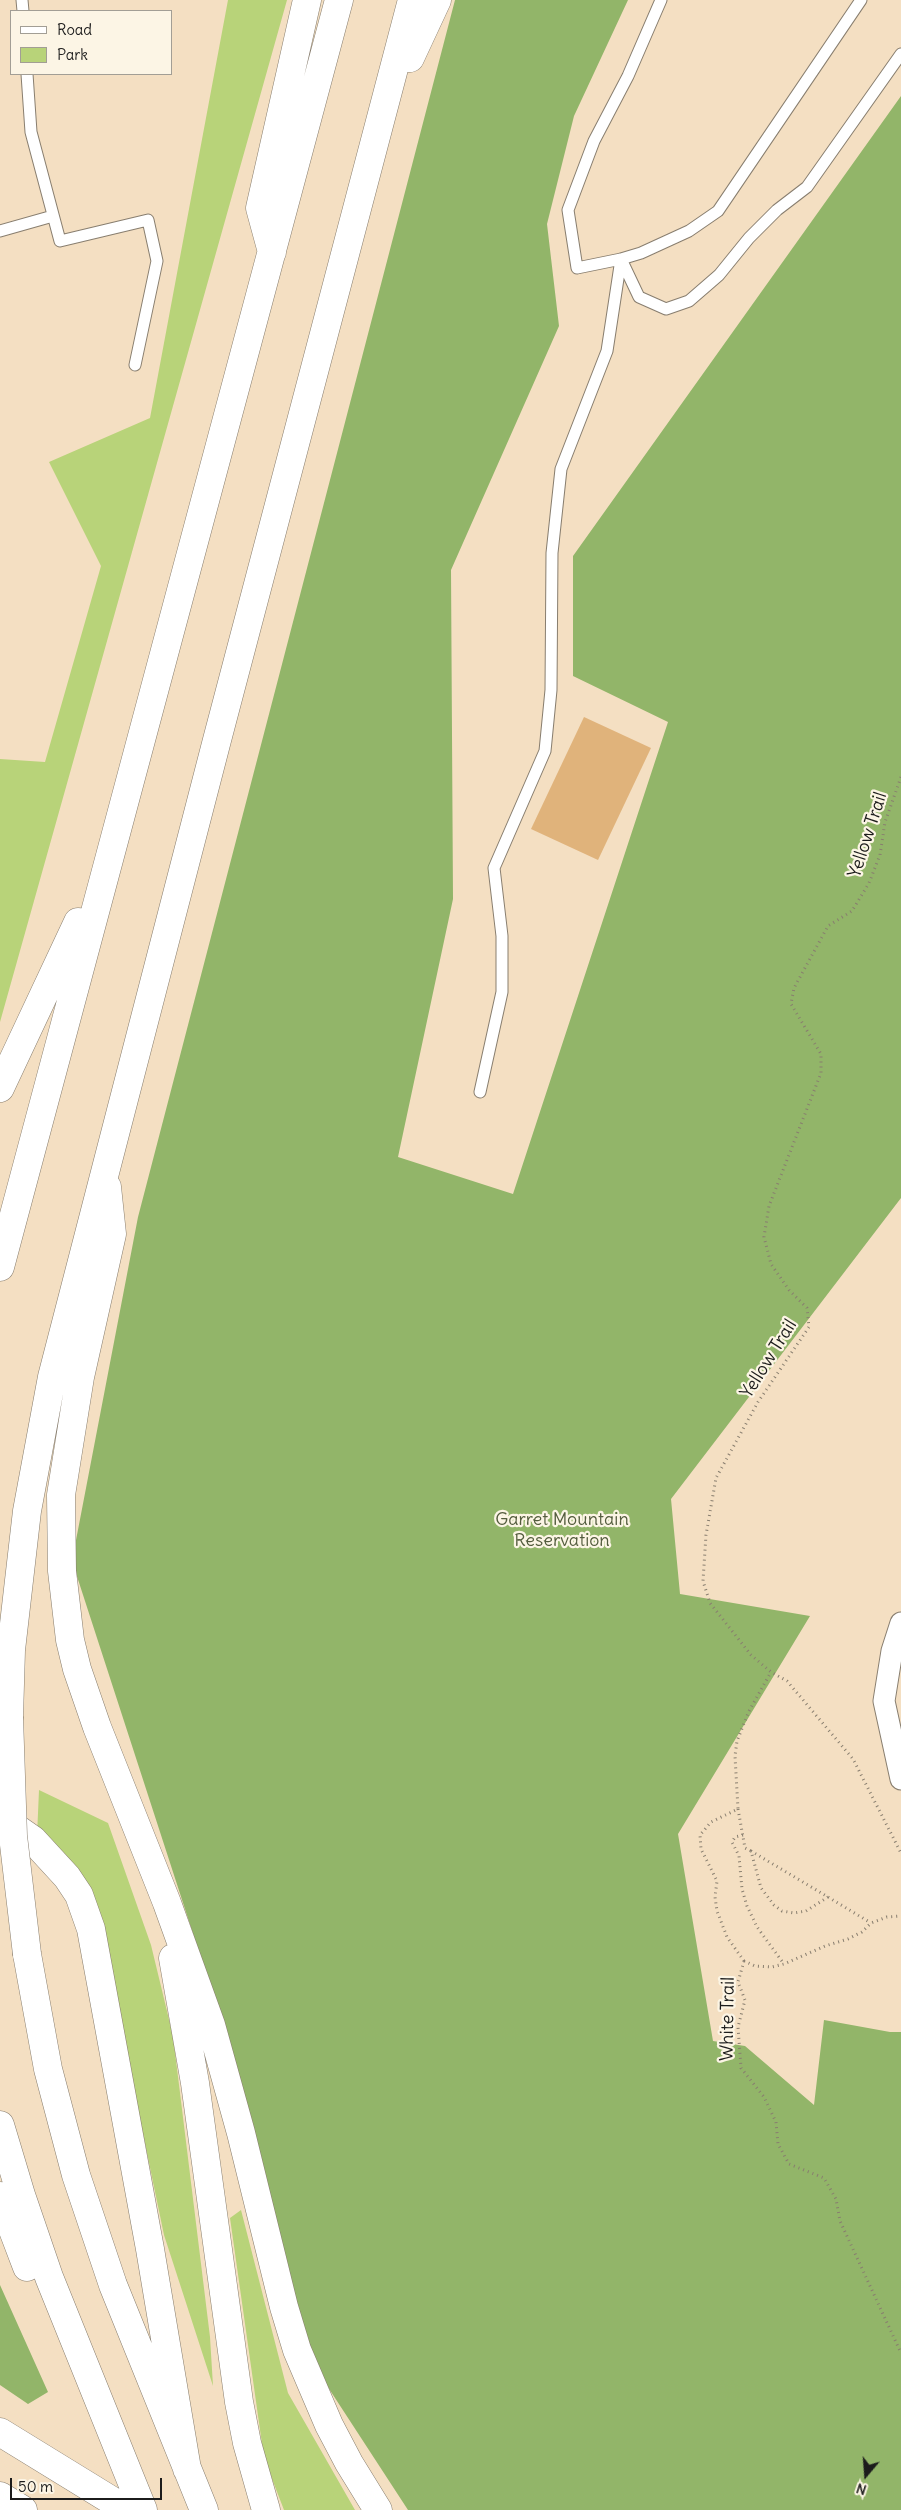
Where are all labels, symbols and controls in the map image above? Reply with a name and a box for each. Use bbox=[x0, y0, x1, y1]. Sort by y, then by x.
legend bbox=[10, 10, 172, 75]
text: Road bbox=[57, 20, 92, 39]
text: Park bbox=[57, 45, 88, 64]
street label: Yellow Trail bbox=[844, 790, 892, 880]
street label: Yellow Trail bbox=[736, 1316, 802, 1402]
park label: Garret Mountain Reservation bbox=[495, 1509, 629, 1552]
street label: White Trail bbox=[716, 1977, 740, 2061]
north arrow bbox=[841, 2450, 891, 2500]
scale bar bbox=[12, 2468, 165, 2500]
text: 50 m bbox=[18, 2477, 53, 2496]
text: N bbox=[854, 2479, 869, 2499]

